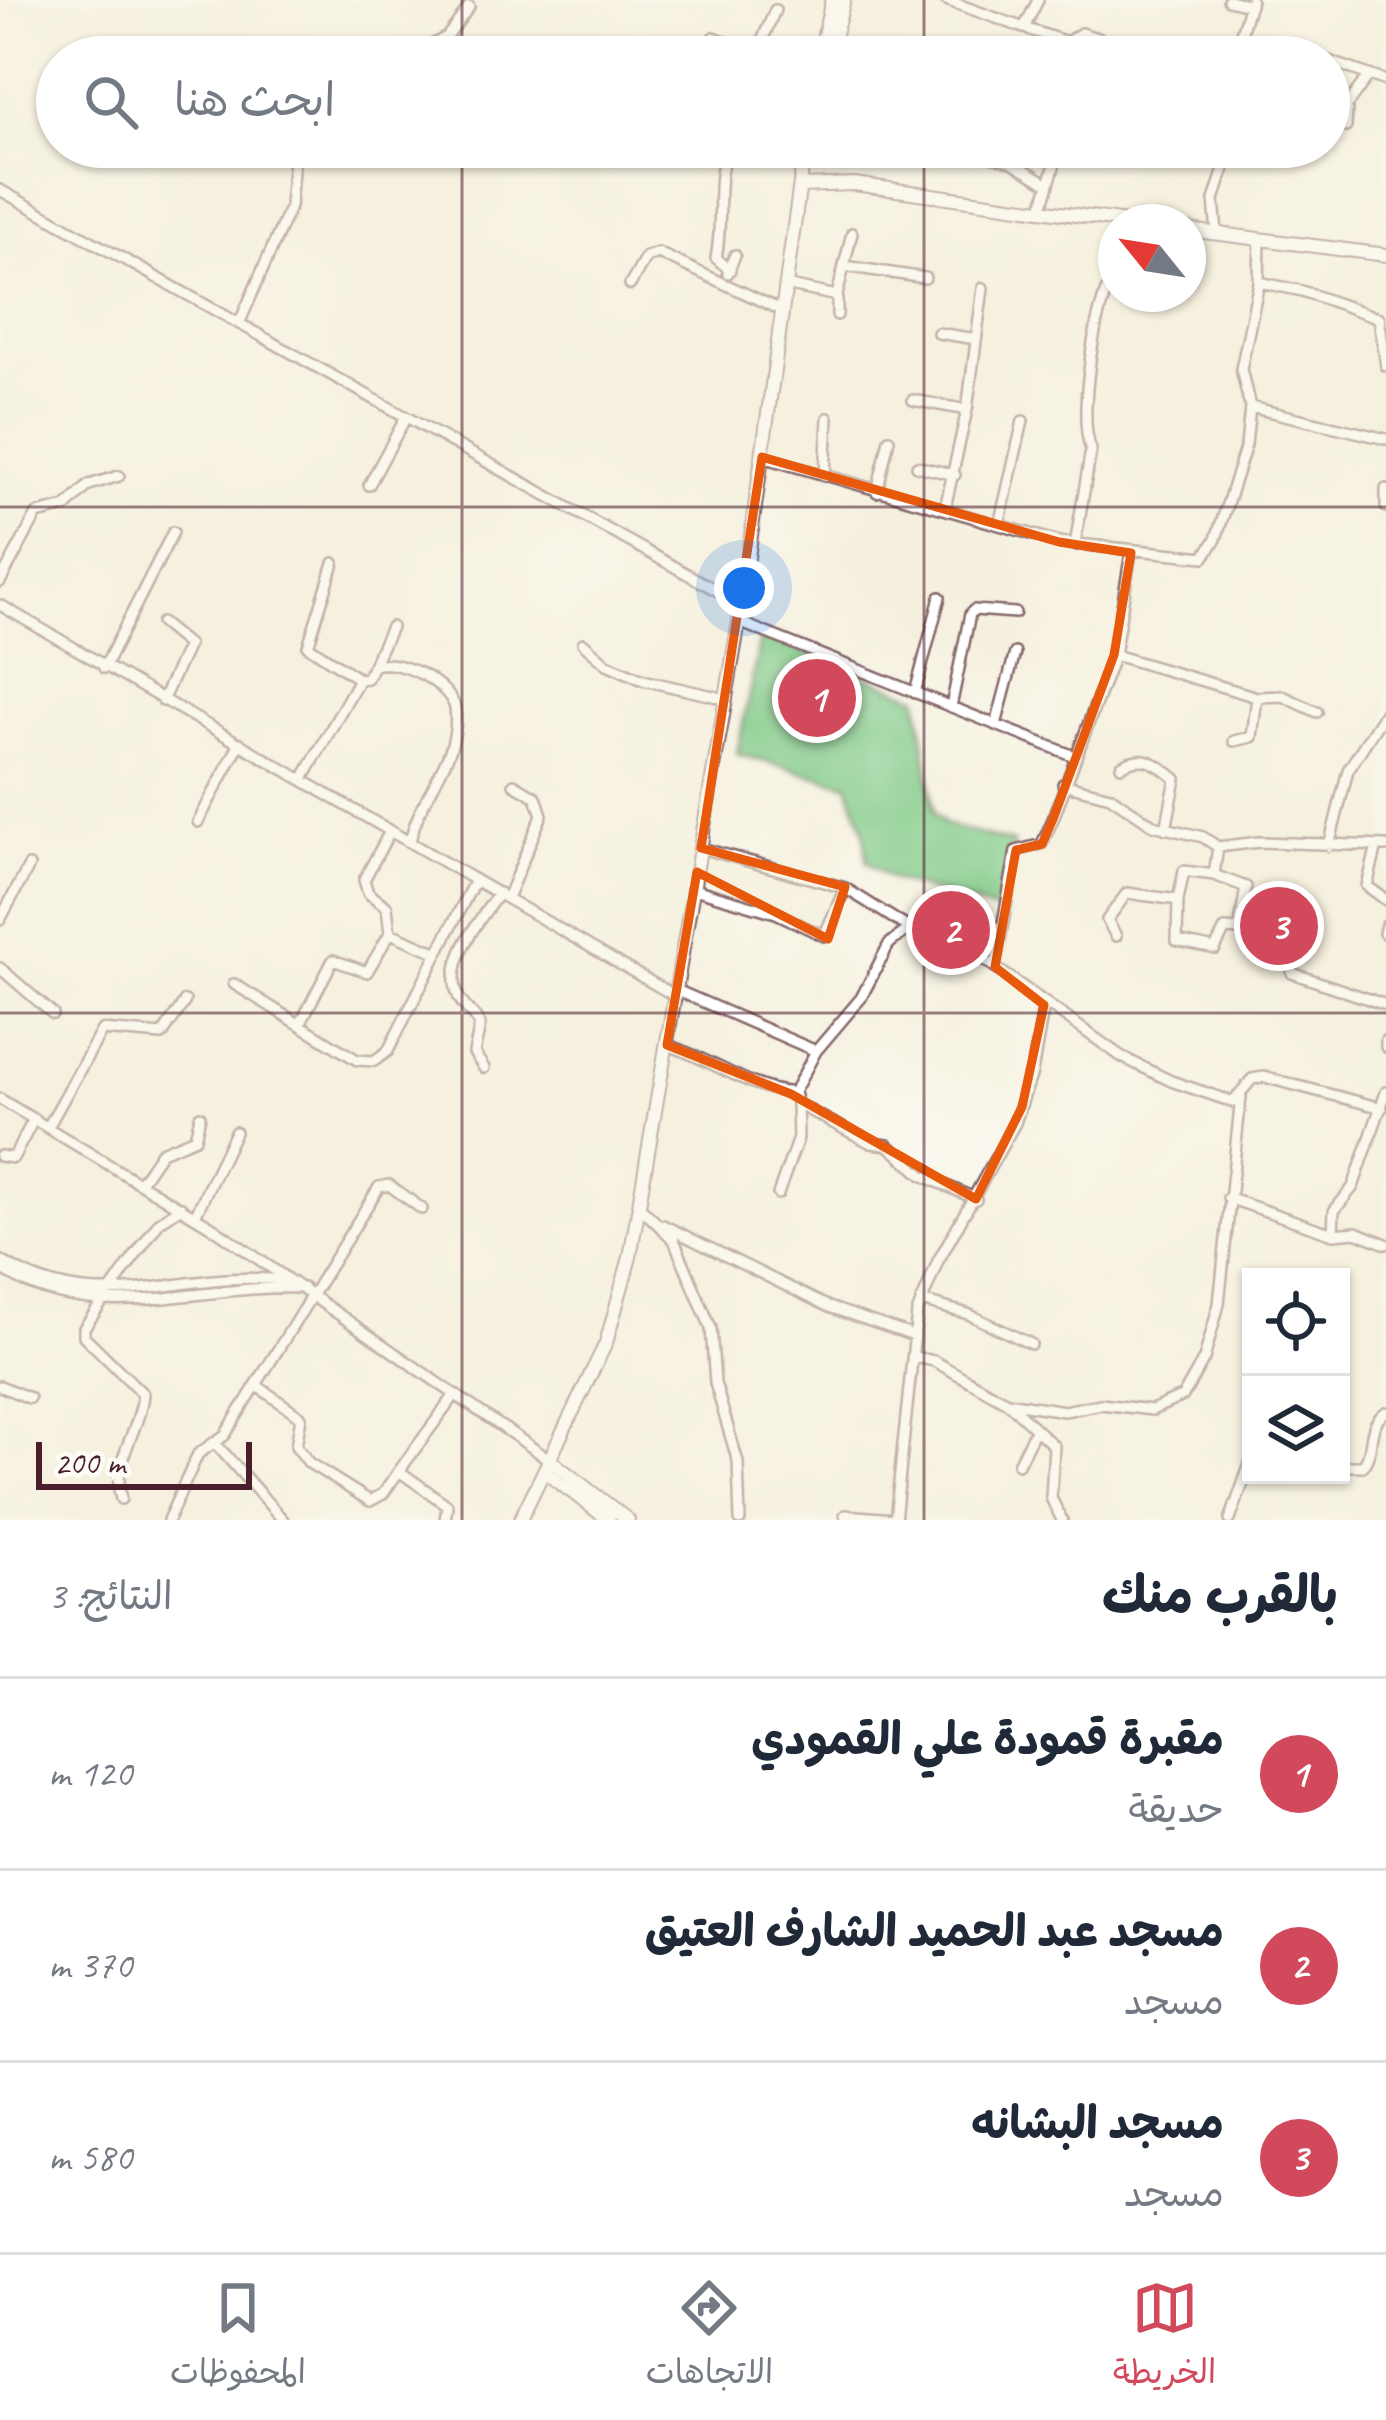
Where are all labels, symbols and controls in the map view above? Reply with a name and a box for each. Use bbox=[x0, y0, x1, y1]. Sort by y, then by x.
search box bbox=[36, 36, 1350, 168]
icon: search bbox=[78, 69, 144, 135]
text: ابحث هنا bbox=[174, 72, 335, 129]
north arrow bbox=[1098, 204, 1206, 312]
your location bbox=[714, 558, 774, 618]
pin: 1 bbox=[778, 653, 856, 743]
pin: 3 bbox=[1240, 881, 1318, 971]
pin: 2 bbox=[912, 885, 990, 975]
map controls bbox=[1242, 1268, 1350, 1484]
button: locate bbox=[1242, 1268, 1350, 1376]
button: layers bbox=[1242, 1376, 1350, 1484]
scale bar bbox=[36, 1436, 252, 1489]
text: 200 m bbox=[54, 1442, 125, 1484]
text: بالقرب منك bbox=[1102, 1563, 1338, 1627]
text: النتائج: 3 bbox=[48, 1572, 173, 1621]
text: مقبرة قمودة علي القمودي bbox=[751, 1711, 1224, 1768]
text: 120 m bbox=[48, 1749, 132, 1798]
text: 1 bbox=[1290, 1749, 1308, 1798]
text: حديقة bbox=[1128, 1785, 1224, 1834]
text: مسجد عبد الحميد الشارف العتيق bbox=[645, 1903, 1224, 1960]
text: 370 m bbox=[48, 1941, 132, 1990]
text: 2 bbox=[1290, 1941, 1308, 1990]
text: مسجد bbox=[1124, 1977, 1224, 2026]
text: مسجد البشانه bbox=[971, 2095, 1224, 2152]
text: 580 m bbox=[48, 2133, 132, 2182]
text: 3 bbox=[1290, 2133, 1308, 2182]
text: مسجد bbox=[1124, 2169, 1224, 2218]
tab: المحفوظات bbox=[170, 2275, 306, 2401]
tab: الاتجاهات bbox=[646, 2275, 773, 2401]
tab: الخريطة bbox=[1113, 2275, 1216, 2401]

